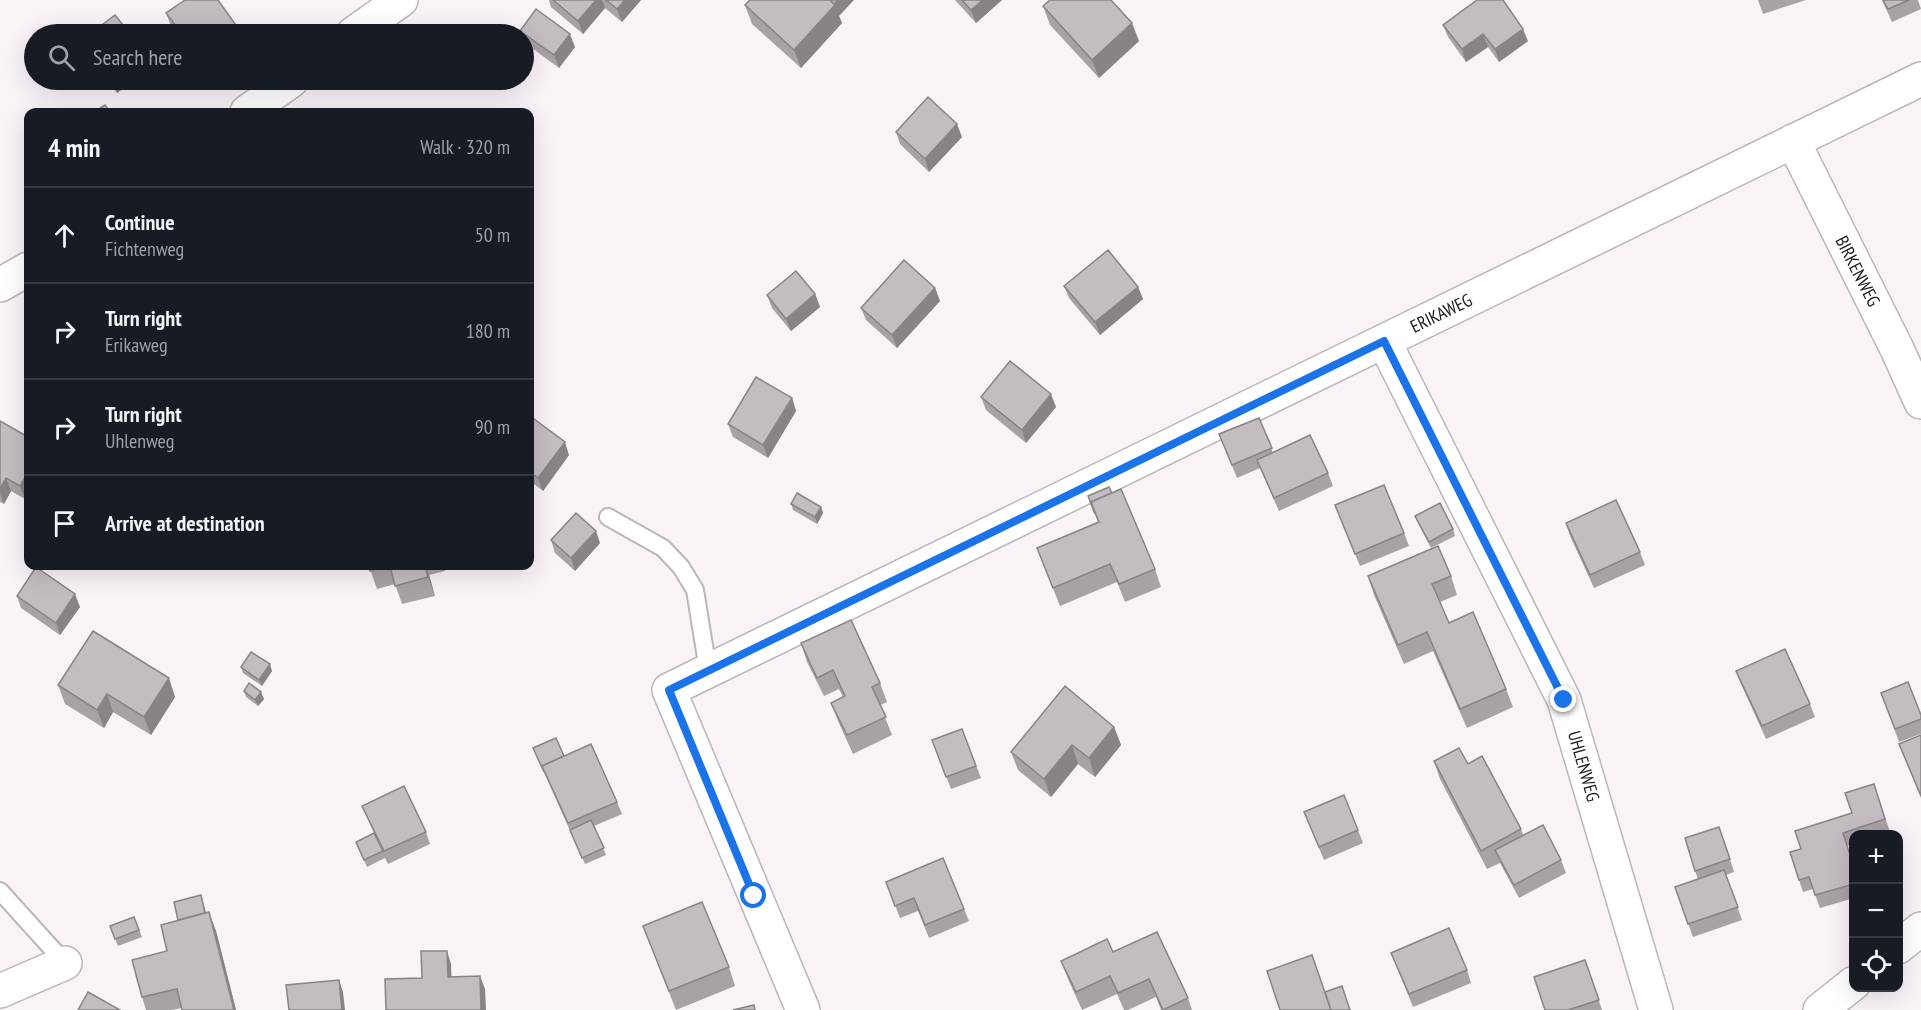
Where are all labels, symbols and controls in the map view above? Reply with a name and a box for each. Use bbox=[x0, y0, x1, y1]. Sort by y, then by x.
search box bbox=[24, 24, 534, 90]
icon: search bbox=[45, 41, 78, 74]
text: Search here bbox=[93, 43, 182, 71]
text: 4 min bbox=[48, 131, 101, 164]
text: Walk · 320 m bbox=[420, 134, 510, 160]
text: Continue bbox=[105, 208, 175, 236]
icon: ahead bbox=[48, 219, 81, 252]
text: 50 m bbox=[475, 222, 510, 248]
street label: BIRKENWEG bbox=[1830, 232, 1886, 310]
text: Fichtenweg bbox=[105, 236, 184, 262]
street label: ERIKAWEG bbox=[1406, 288, 1476, 338]
text: Turn right bbox=[105, 304, 182, 332]
icon: right bbox=[48, 315, 81, 348]
text: 180 m bbox=[466, 318, 510, 344]
text: Erikaweg bbox=[105, 332, 168, 358]
text: Turn right bbox=[105, 400, 182, 428]
icon: right bbox=[48, 411, 81, 444]
text: 90 m bbox=[475, 414, 510, 440]
text: Uhlenweg bbox=[105, 428, 174, 454]
icon: arrive bbox=[48, 507, 81, 540]
text: Arrive at destination bbox=[105, 509, 265, 537]
route end bbox=[1550, 686, 1576, 712]
street label: UHLENWEG bbox=[1563, 728, 1605, 804]
map controls bbox=[1849, 830, 1903, 992]
button: + bbox=[1849, 830, 1903, 884]
route start bbox=[740, 882, 766, 908]
button: − bbox=[1849, 884, 1903, 938]
button: locate bbox=[1849, 938, 1903, 992]

